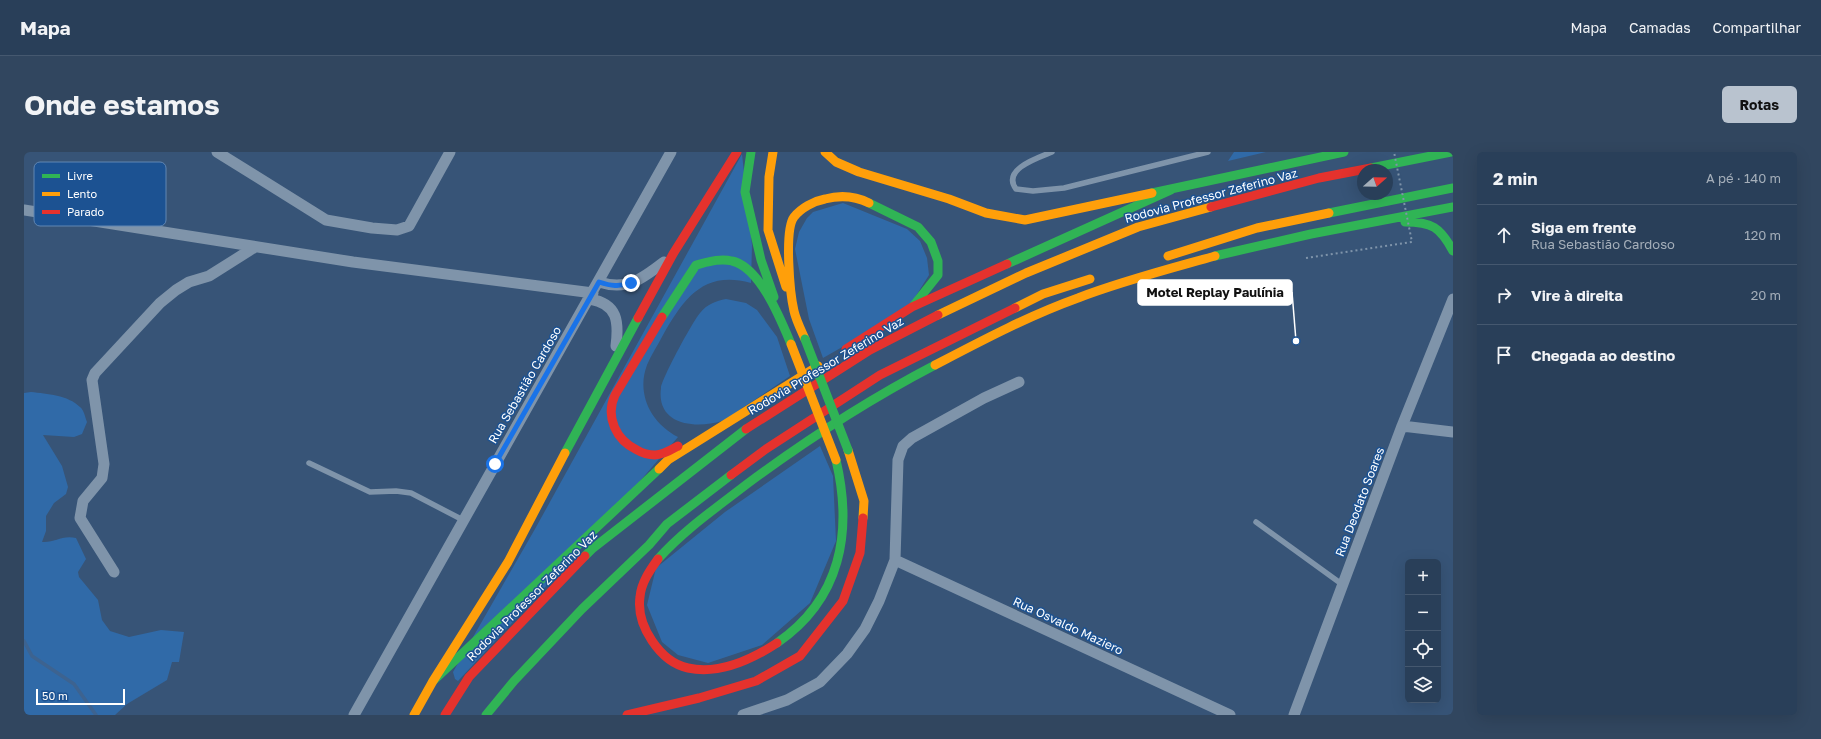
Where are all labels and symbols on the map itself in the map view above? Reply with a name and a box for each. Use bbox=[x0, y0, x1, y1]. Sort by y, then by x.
legend bbox=[34, 162, 166, 226]
north arrow bbox=[1357, 164, 1393, 200]
street label: Rodovia Professor Zeferino Vaz bbox=[1123, 165, 1299, 226]
text: Livre bbox=[67, 169, 93, 182]
text: Lento bbox=[67, 187, 98, 200]
text: Parado bbox=[67, 205, 104, 218]
route end bbox=[622, 274, 640, 292]
callout: Motel Replay Paulínia bbox=[1138, 280, 1292, 305]
text: Motel Replay Paulínia bbox=[1146, 284, 1284, 300]
street label: Rodovia Professor Zeferino Vaz bbox=[745, 313, 906, 418]
street label: Rua Sebastião Cardoso bbox=[485, 324, 564, 446]
street label: Rua Deodato Soares bbox=[1332, 445, 1387, 559]
route start bbox=[486, 455, 504, 473]
street label: Rodovia Professor Zeferino Vaz bbox=[463, 527, 600, 664]
street label: Rua Osvaldo Maziero bbox=[1011, 593, 1126, 658]
scale bar bbox=[36, 687, 125, 706]

